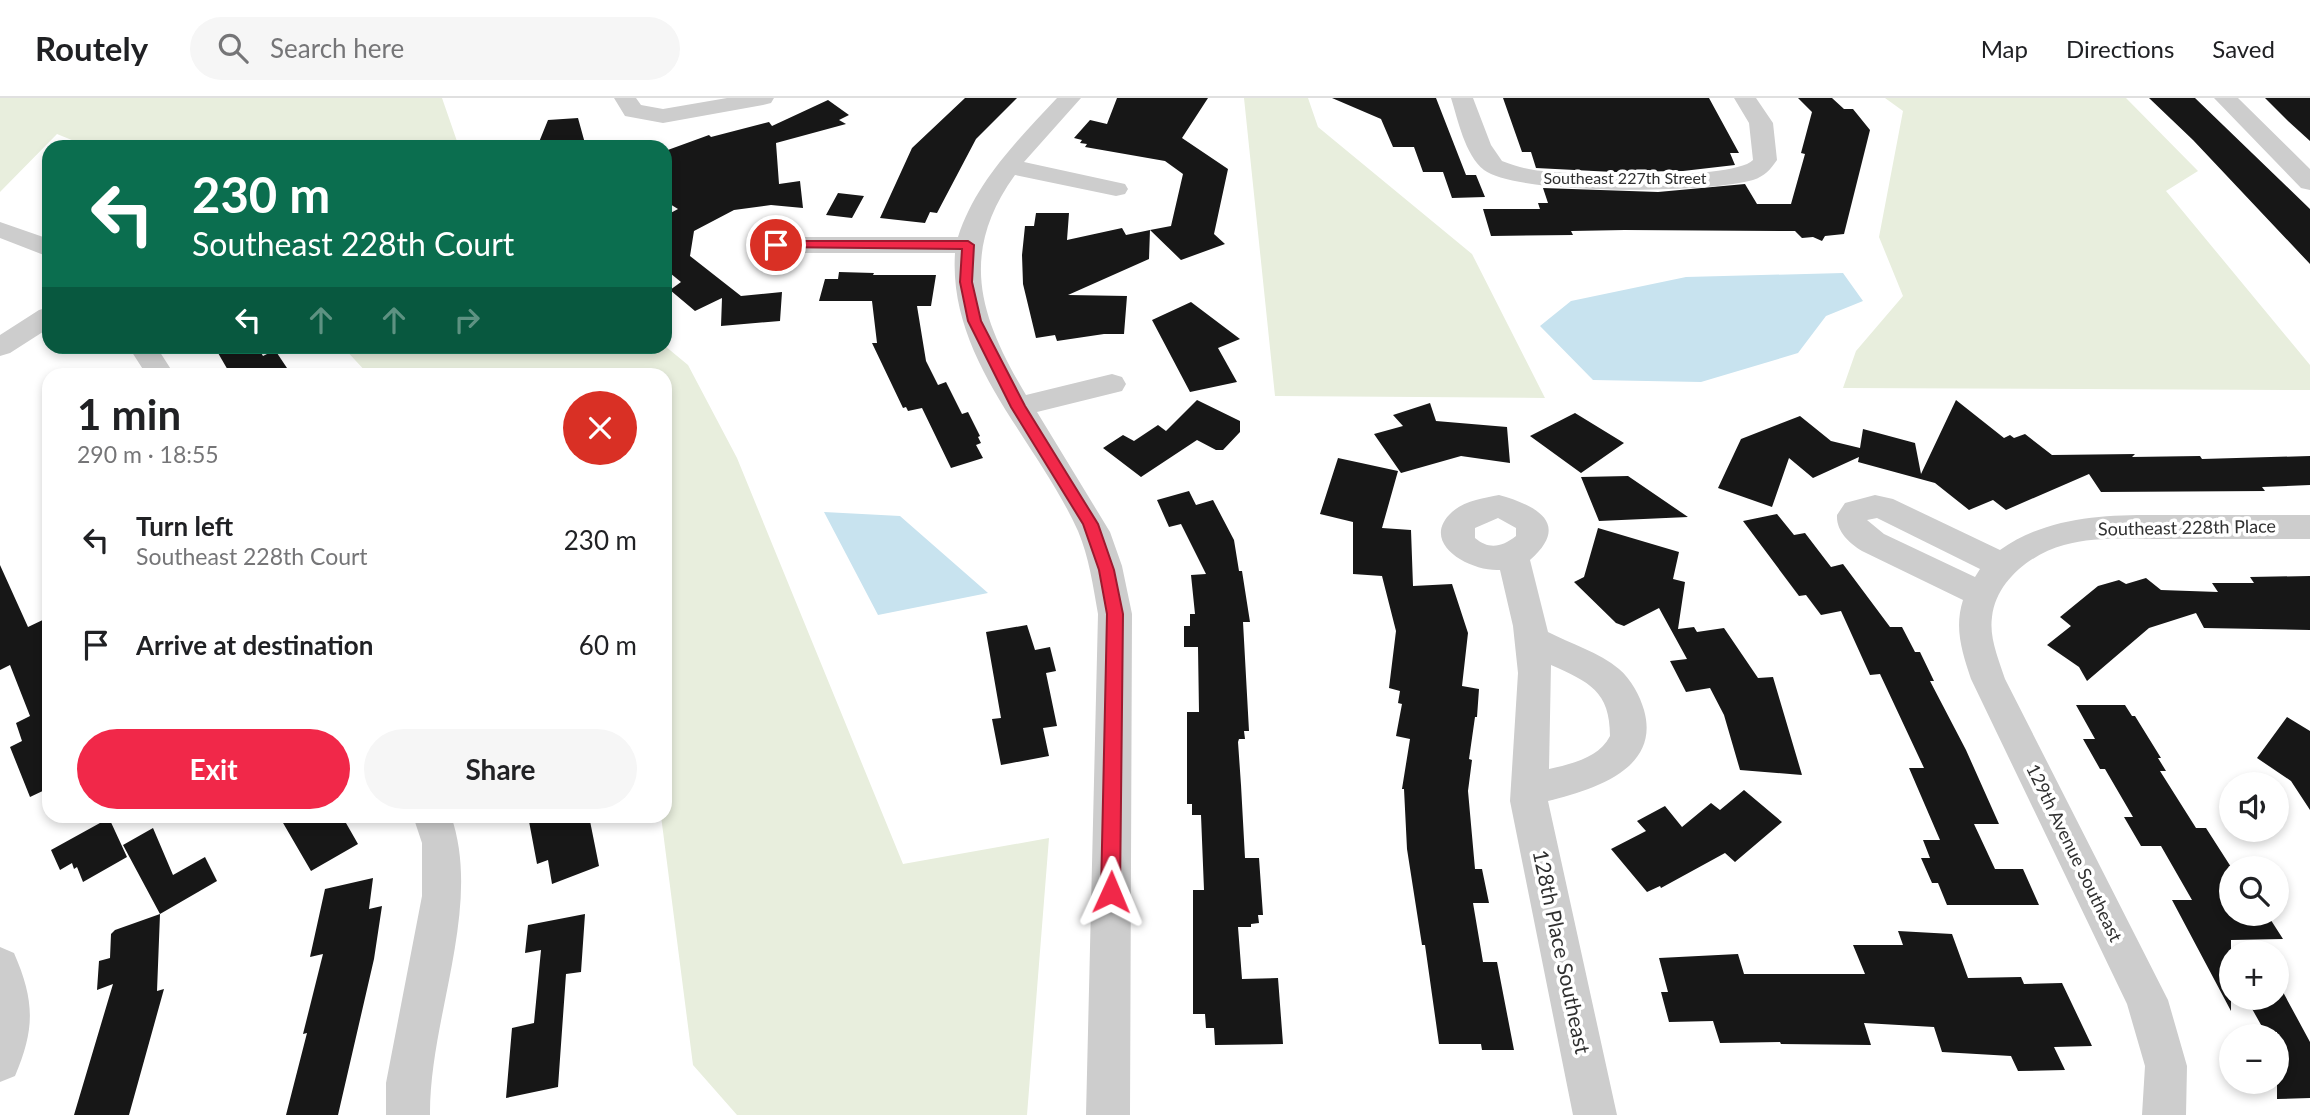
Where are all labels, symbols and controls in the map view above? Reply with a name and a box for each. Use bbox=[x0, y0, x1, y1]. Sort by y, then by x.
search box bbox=[190, 17, 680, 80]
text: Routely bbox=[35, 28, 148, 68]
icon: search bbox=[214, 29, 252, 67]
text: Search here bbox=[270, 32, 404, 64]
text: Map bbox=[1981, 34, 2028, 63]
text: Directions bbox=[2066, 34, 2174, 63]
text: Saved bbox=[2212, 34, 2275, 63]
text: 230 m bbox=[192, 165, 330, 223]
icon: left bbox=[77, 168, 168, 259]
street label: Southeast 227th Street bbox=[1543, 168, 1707, 187]
pin bbox=[746, 215, 806, 275]
text: Southeast 228th Court bbox=[192, 224, 514, 263]
icon: arrive bbox=[757, 226, 795, 264]
icon: left bbox=[229, 301, 267, 339]
icon: ahead bbox=[302, 301, 340, 339]
icon: ahead bbox=[375, 301, 413, 339]
icon: right bbox=[448, 301, 486, 339]
text: 1 min bbox=[77, 389, 181, 439]
button: close bbox=[563, 391, 637, 465]
text: 290 m · 18:55 bbox=[77, 440, 219, 468]
text: Turn left bbox=[136, 510, 233, 542]
street label: Southeast 228th Place bbox=[2098, 514, 2276, 540]
icon: left bbox=[77, 521, 115, 559]
text: 230 m bbox=[564, 524, 637, 556]
text: Southeast 228th Court bbox=[136, 542, 368, 570]
icon: arrive bbox=[77, 626, 115, 664]
text: Arrive at destination bbox=[136, 629, 373, 661]
text: 60 m bbox=[579, 629, 637, 661]
button: Exit bbox=[77, 729, 350, 809]
button: Share bbox=[364, 729, 637, 809]
street label: 129th Avenue Southeast bbox=[2022, 760, 2128, 946]
map controls bbox=[2219, 772, 2289, 1094]
button: sound bbox=[2219, 772, 2289, 842]
street label: 128th Place Southeast bbox=[1529, 847, 1596, 1056]
position arrow bbox=[1074, 855, 1148, 929]
button: search bbox=[2219, 856, 2289, 926]
button: + bbox=[2219, 940, 2289, 1010]
button: − bbox=[2219, 1024, 2289, 1094]

